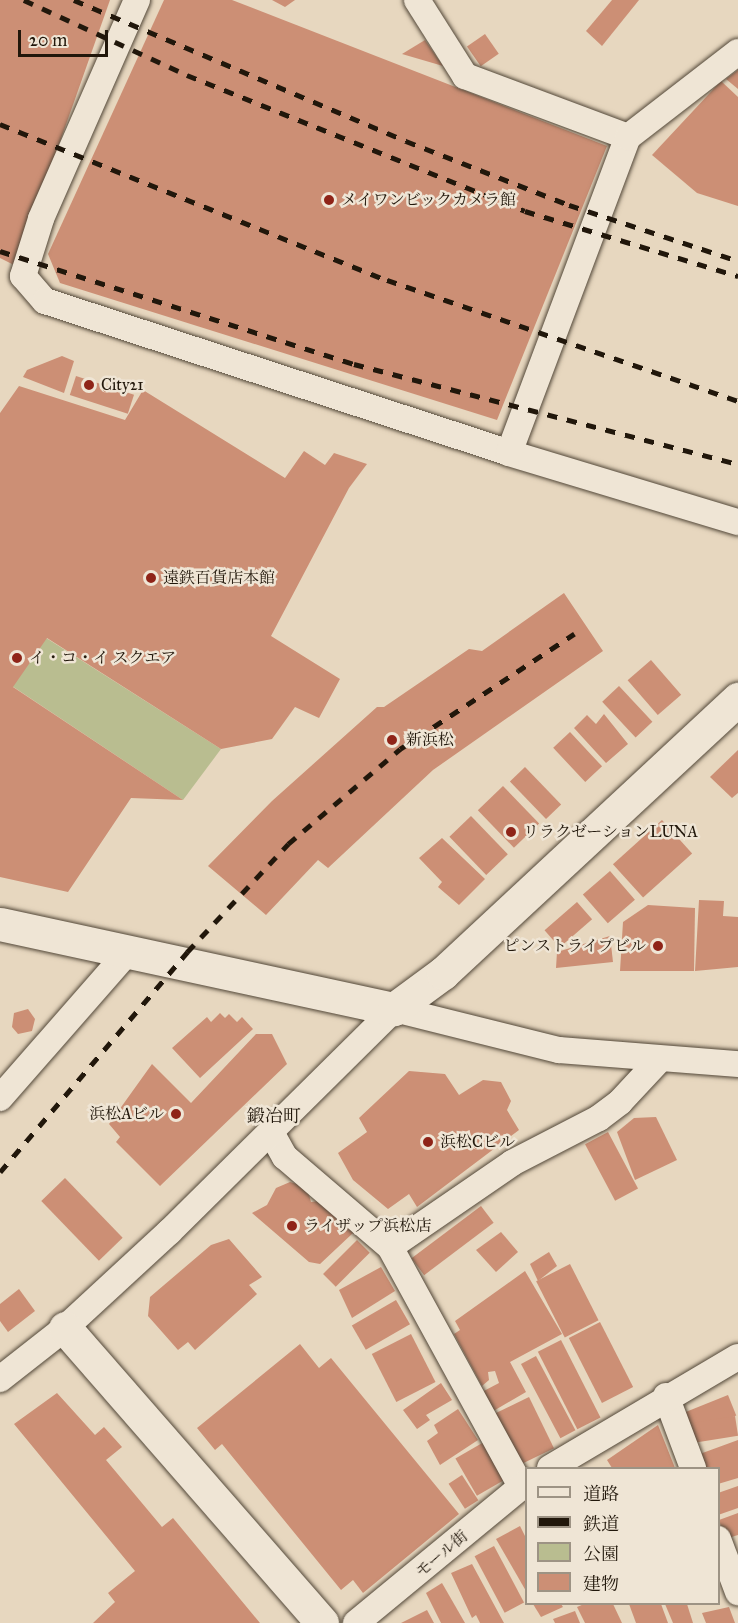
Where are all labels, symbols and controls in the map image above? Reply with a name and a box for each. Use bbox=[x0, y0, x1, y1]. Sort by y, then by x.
scale bar bbox=[21, 18, 111, 56]
text: 20 m bbox=[29, 29, 67, 51]
place label: メイワンビックカメラ館 bbox=[341, 190, 517, 210]
marker: メイワンビックカメラ館 bbox=[322, 193, 336, 207]
place label: City21 bbox=[101, 375, 144, 395]
marker: City21 bbox=[82, 378, 96, 392]
place label: 遠鉄百貨店本館 bbox=[163, 568, 275, 588]
marker: 遠鉄百貨店本館 bbox=[144, 571, 158, 585]
place label: イ・コ・イ スクエア bbox=[29, 648, 176, 668]
marker: イ・コ・イ スクエア bbox=[10, 651, 24, 665]
place label: 新浜松 bbox=[406, 730, 454, 750]
marker: 新浜松 bbox=[383, 731, 401, 749]
place label: リラクゼーションLUNA bbox=[523, 822, 699, 842]
marker: リラクゼーションLUNA bbox=[504, 825, 518, 839]
place label: ピンストライプビル bbox=[502, 936, 646, 956]
marker: ピンストライプビル bbox=[651, 939, 665, 953]
place label: 浜松Aビル bbox=[89, 1104, 164, 1124]
district label: 鍛冶町 bbox=[247, 1105, 301, 1127]
marker: 浜松Aビル bbox=[169, 1107, 183, 1121]
place label: 浜松Cビル bbox=[440, 1132, 515, 1152]
marker: 浜松Cビル bbox=[421, 1135, 435, 1149]
place label: ライザップ浜松店 bbox=[304, 1216, 432, 1236]
marker: ライザップ浜松店 bbox=[285, 1219, 299, 1233]
legend bbox=[525, 1467, 720, 1605]
text: 道路 bbox=[583, 1483, 619, 1505]
text: 鉄道 bbox=[583, 1513, 619, 1535]
street label: モール街 bbox=[412, 1526, 472, 1582]
text: 公園 bbox=[583, 1543, 619, 1565]
text: 建物 bbox=[583, 1573, 619, 1595]

